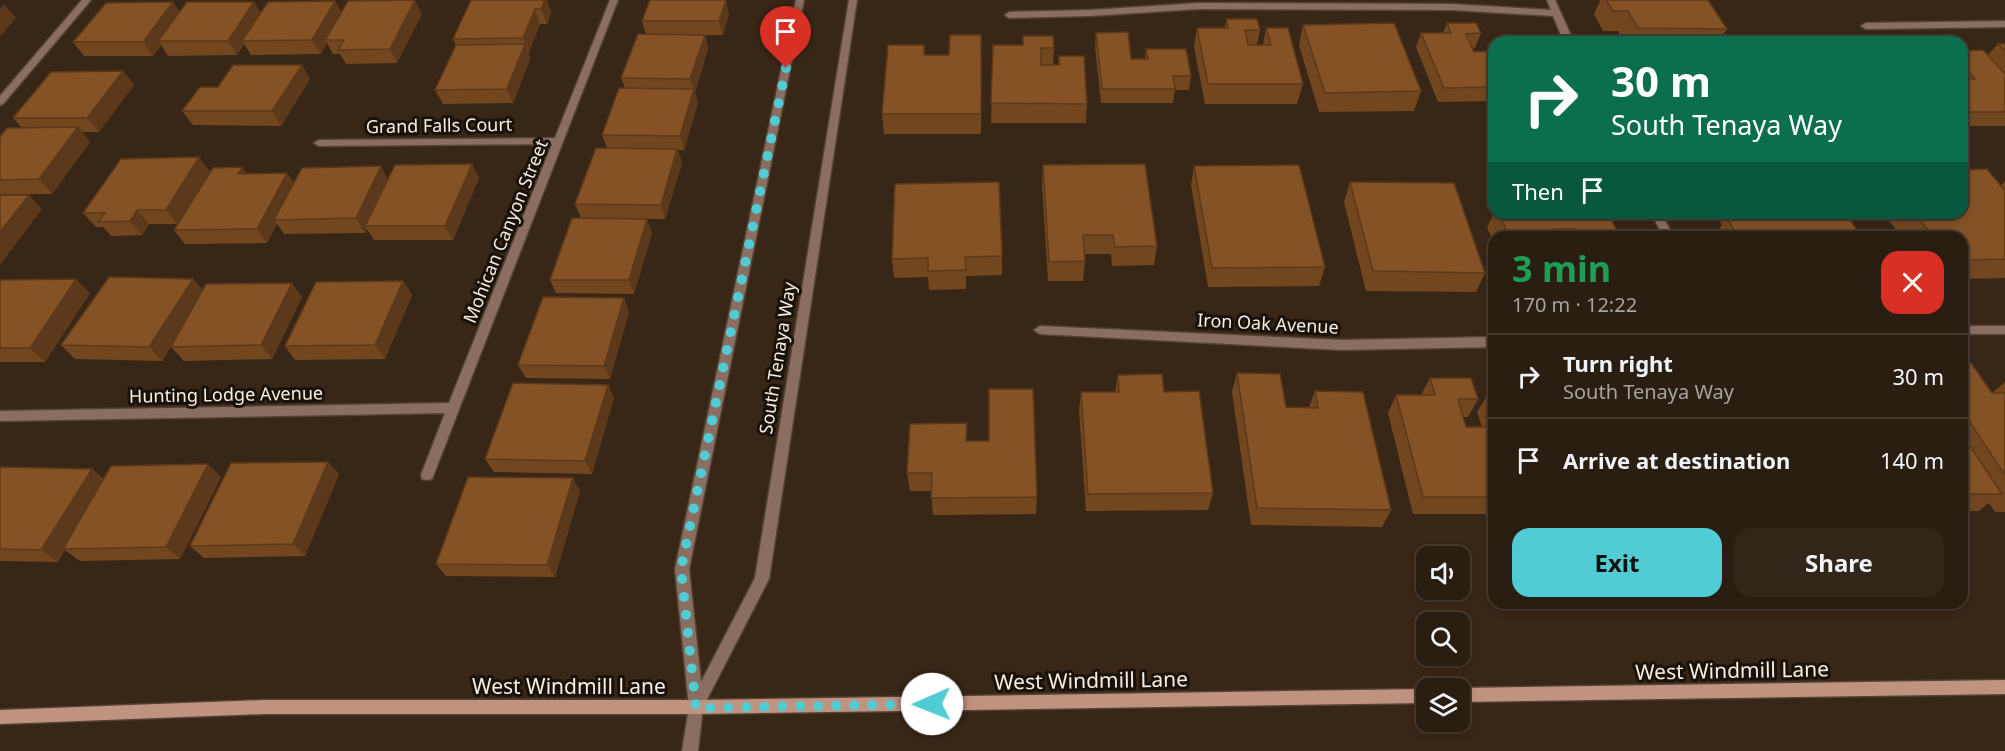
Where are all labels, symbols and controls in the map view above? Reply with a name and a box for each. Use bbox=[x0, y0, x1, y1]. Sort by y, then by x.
pin bbox=[760, 6, 811, 68]
icon: arrive bbox=[769, 15, 802, 48]
text: 30 m bbox=[1611, 52, 1711, 109]
icon: right bbox=[1512, 60, 1590, 138]
text: South Tenaya Way bbox=[1611, 106, 1842, 143]
street label: Grand Falls Court bbox=[366, 112, 513, 138]
street label: Mohican Canyon Street bbox=[457, 135, 553, 326]
icon: arrive bbox=[1576, 174, 1609, 207]
text: Then bbox=[1512, 176, 1564, 206]
text: 3 min bbox=[1512, 244, 1611, 293]
button: close bbox=[1881, 251, 1944, 314]
street label: South Tenaya Way bbox=[753, 279, 801, 436]
text: 170 m · 12:22 bbox=[1512, 291, 1637, 318]
street label: Iron Oak Avenue bbox=[1197, 307, 1339, 339]
text: Turn right bbox=[1563, 348, 1673, 378]
icon: right bbox=[1512, 360, 1545, 393]
text: 30 m bbox=[1893, 361, 1944, 391]
text: South Tenaya Way bbox=[1563, 378, 1734, 405]
street label: Hunting Lodge Avenue bbox=[129, 380, 323, 408]
icon: arrive bbox=[1512, 444, 1545, 477]
text: Arrive at destination bbox=[1563, 445, 1790, 475]
text: 140 m bbox=[1880, 445, 1944, 475]
button: Exit bbox=[1512, 528, 1722, 597]
button: Share bbox=[1734, 528, 1944, 597]
map controls bbox=[1416, 546, 1470, 732]
button: sound bbox=[1416, 546, 1470, 600]
button: search bbox=[1416, 612, 1470, 666]
street label: West Windmill Lane bbox=[1635, 654, 1829, 686]
street label: West Windmill Lane bbox=[994, 664, 1188, 696]
street label: West Windmill Lane bbox=[472, 672, 666, 700]
position arrow bbox=[900, 672, 964, 736]
button: layers bbox=[1416, 678, 1470, 732]

